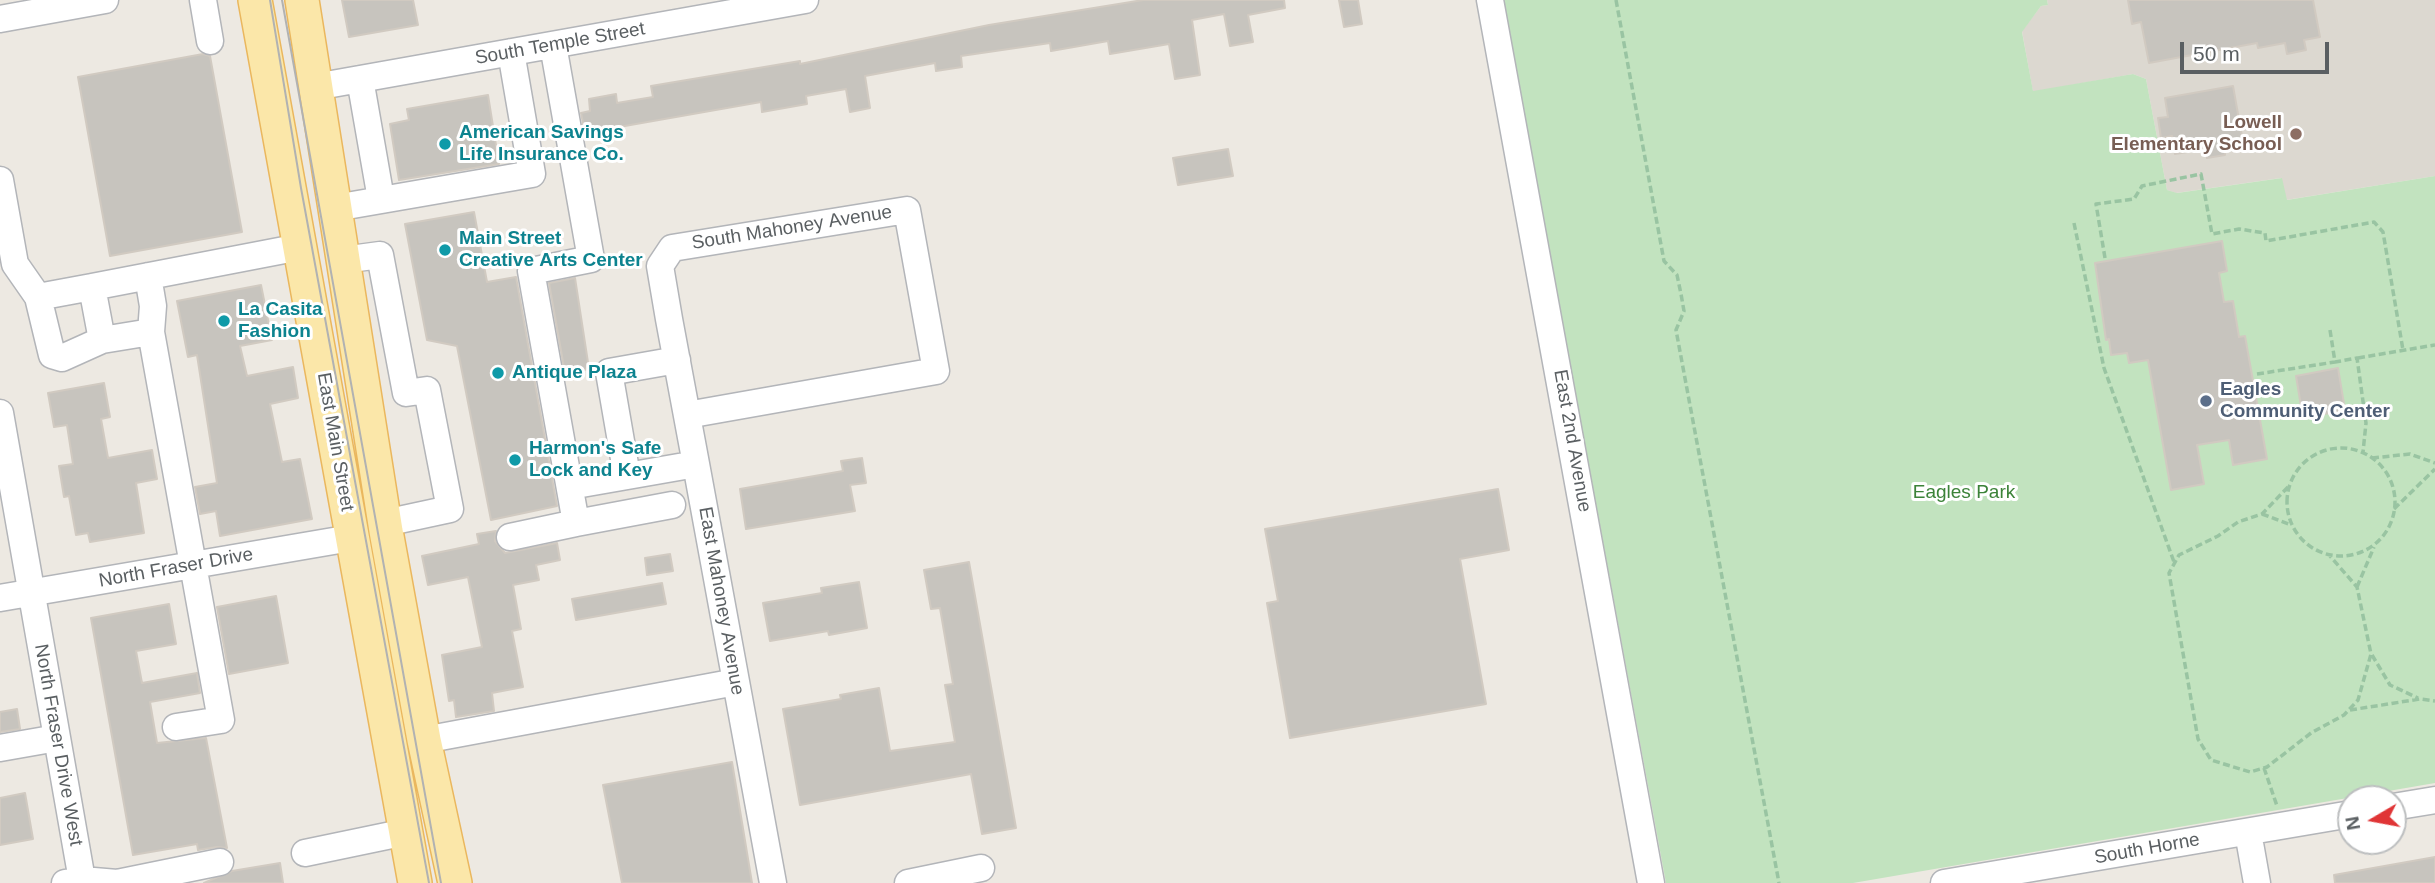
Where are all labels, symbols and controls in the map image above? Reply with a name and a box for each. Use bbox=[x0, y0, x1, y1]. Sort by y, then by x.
street label: South Temple Street bbox=[473, 18, 647, 70]
scale bar bbox=[2183, 28, 2332, 72]
text: 50 m bbox=[2193, 42, 2240, 65]
place label: Lowell Elementary School bbox=[2111, 112, 2282, 156]
place label: American Savings Life Insurance Co. bbox=[459, 122, 624, 166]
marker: Lowell Elementary School bbox=[2288, 126, 2304, 142]
marker: American Savings Life Insurance Co. bbox=[437, 136, 453, 152]
street label: South Mahoney Avenue bbox=[690, 201, 894, 255]
place label: Main Street Creative Arts Center bbox=[459, 228, 643, 272]
marker: Main Street Creative Arts Center bbox=[437, 242, 453, 258]
place label: La Casita Fashion bbox=[238, 299, 322, 343]
marker: La Casita Fashion bbox=[216, 313, 232, 329]
place label: Antique Plaza bbox=[512, 362, 637, 384]
marker: Antique Plaza bbox=[490, 365, 506, 381]
street label: East 2nd Avenue bbox=[1548, 368, 1596, 514]
street label: East Main Street bbox=[312, 371, 358, 513]
place label: Eagles Community Center bbox=[2220, 379, 2390, 423]
marker: Eagles Community Center bbox=[2198, 393, 2214, 409]
place label: Harmon's Safe Lock and Key bbox=[529, 438, 661, 482]
marker: Harmon's Safe Lock and Key bbox=[507, 452, 523, 468]
park label: Eagles Park bbox=[1913, 482, 2015, 504]
street label: East Mahoney Avenue bbox=[693, 505, 749, 697]
street label: North Fraser Drive bbox=[97, 543, 255, 593]
street label: North Fraser Drive West bbox=[29, 642, 87, 848]
north arrow bbox=[2337, 785, 2407, 855]
text: N bbox=[2341, 815, 2364, 832]
street label: South Horne bbox=[2092, 829, 2202, 869]

